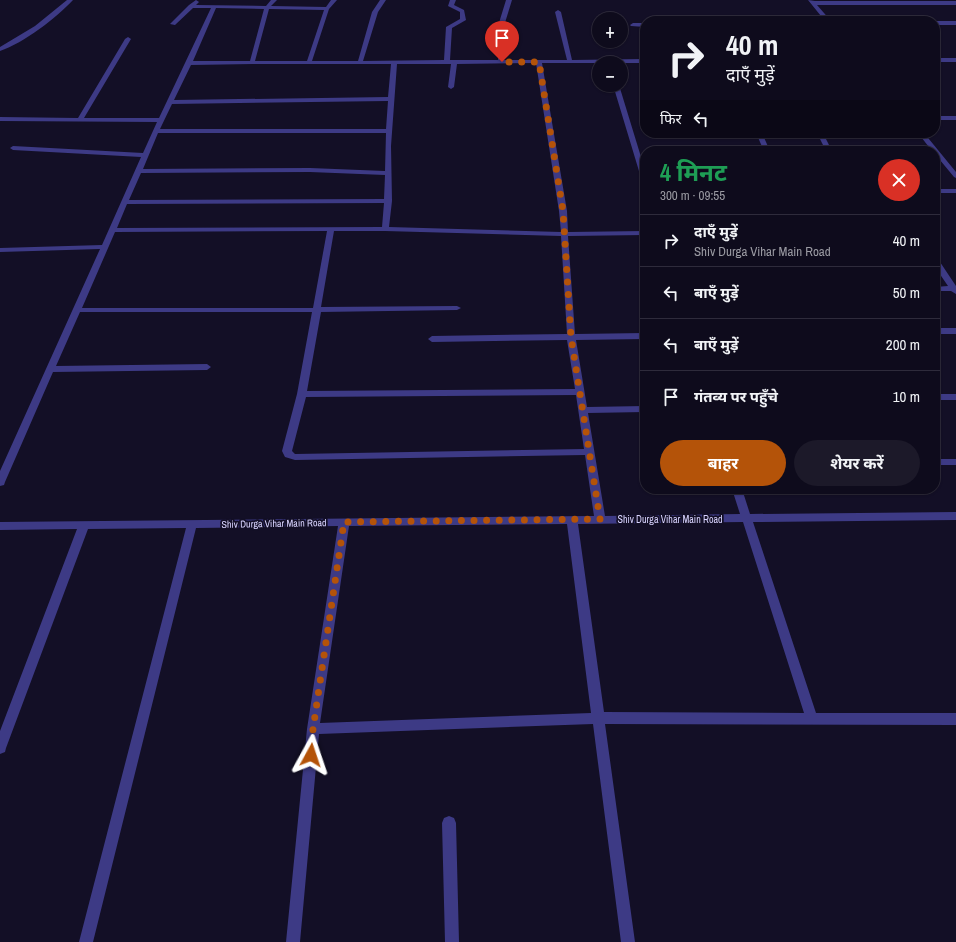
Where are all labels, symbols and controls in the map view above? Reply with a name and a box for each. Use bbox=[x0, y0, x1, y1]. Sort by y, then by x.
map controls bbox=[592, 12, 628, 92]
button: + bbox=[592, 12, 628, 48]
pin bbox=[485, 21, 519, 62]
text: 40 m bbox=[726, 26, 778, 64]
icon: arrive bbox=[491, 27, 513, 49]
icon: right bbox=[660, 32, 712, 84]
button: − bbox=[592, 56, 628, 92]
text: दाएँ मुड़ें bbox=[726, 62, 775, 87]
text: फिर bbox=[660, 108, 682, 129]
icon: left bbox=[690, 108, 712, 130]
text: 4 मिनट bbox=[660, 156, 727, 188]
button: close bbox=[878, 159, 920, 201]
text: 300 m · 09:55 bbox=[660, 187, 725, 204]
text: दाएँ मुड़ें bbox=[694, 221, 738, 242]
icon: right bbox=[660, 230, 682, 252]
text: 40 m bbox=[893, 230, 920, 251]
text: Shiv Durga Vihar Main Road bbox=[694, 243, 831, 260]
icon: left bbox=[660, 282, 682, 304]
text: बाएँ मुड़ें bbox=[694, 282, 739, 303]
text: 50 m bbox=[893, 282, 920, 303]
icon: left bbox=[660, 334, 682, 356]
text: बाएँ मुड़ें bbox=[694, 334, 739, 355]
text: 200 m bbox=[886, 334, 920, 355]
icon: arrive bbox=[660, 386, 682, 408]
text: गंतव्य पर पहुँचे bbox=[694, 386, 778, 407]
text: 10 m bbox=[893, 386, 920, 407]
button: बाहर bbox=[660, 440, 786, 486]
button: शेयर करें bbox=[794, 440, 920, 486]
street label: Shiv Durga Vihar Main Road bbox=[617, 513, 723, 526]
street label: Shiv Durga Vihar Main Road bbox=[221, 516, 327, 531]
position arrow bbox=[290, 734, 332, 776]

